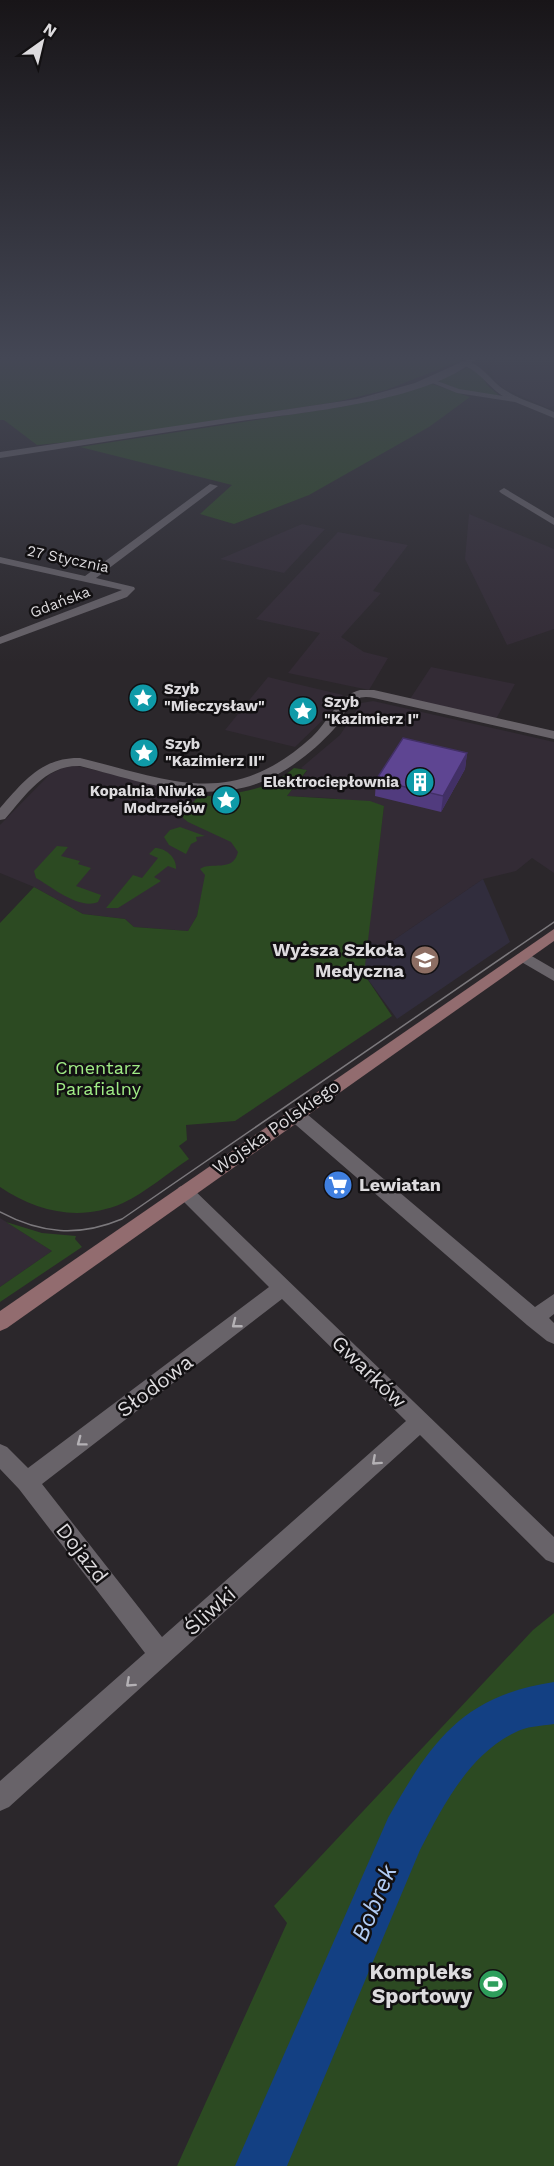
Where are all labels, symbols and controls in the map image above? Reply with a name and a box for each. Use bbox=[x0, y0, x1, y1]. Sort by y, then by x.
north arrow bbox=[12, 12, 72, 72]
text: N bbox=[40, 19, 60, 41]
street label: 27 Stycznia bbox=[25, 542, 111, 577]
street label: Gdańska bbox=[27, 582, 93, 622]
place label: Szyb "Mieczysław" bbox=[164, 680, 265, 715]
place icon: Szyb "Mieczysław" bbox=[127, 682, 159, 714]
place label: Szyb "Kazimierz I" bbox=[324, 693, 419, 728]
place icon: Szyb "Kazimierz I" bbox=[287, 695, 319, 727]
place label: Szyb "Kazimierz II" bbox=[165, 735, 265, 770]
place icon: Szyb "Kazimierz II" bbox=[128, 737, 160, 769]
building icon: Elektrociepłownia bbox=[404, 766, 436, 798]
place label: Elektrociepłownia bbox=[263, 773, 399, 791]
place label: Kopalnia Niwka Modrzejów bbox=[90, 782, 205, 817]
place icon: Kopalnia Niwka Modrzejów bbox=[210, 784, 242, 816]
place label: Wyższa Szkoła Medyczna bbox=[272, 939, 405, 981]
school or university icon: Wyższa Szkoła Medyczna bbox=[409, 944, 441, 976]
park label: Cmentarz Parafialny bbox=[55, 1057, 142, 1099]
street label: Wojska Polskiego bbox=[208, 1075, 343, 1178]
supermarket icon: Lewiatan bbox=[322, 1169, 354, 1201]
place label: Lewiatan bbox=[359, 1174, 441, 1195]
one-way arrow bbox=[231, 1316, 242, 1327]
street label: Gwarków bbox=[327, 1330, 412, 1413]
street label: Słodowa bbox=[112, 1349, 198, 1422]
one-way arrow bbox=[76, 1435, 87, 1446]
one-way arrow bbox=[373, 1454, 383, 1465]
street label: Dojazd bbox=[51, 1518, 114, 1588]
street label: Śliwki bbox=[179, 1581, 241, 1640]
one-way arrow bbox=[126, 1676, 137, 1687]
water label: Bobrek bbox=[345, 1860, 403, 1945]
place label: Kompleks Sportowy bbox=[370, 1959, 472, 2008]
sports icon: Kompleks Sportowy bbox=[477, 1968, 509, 2000]

